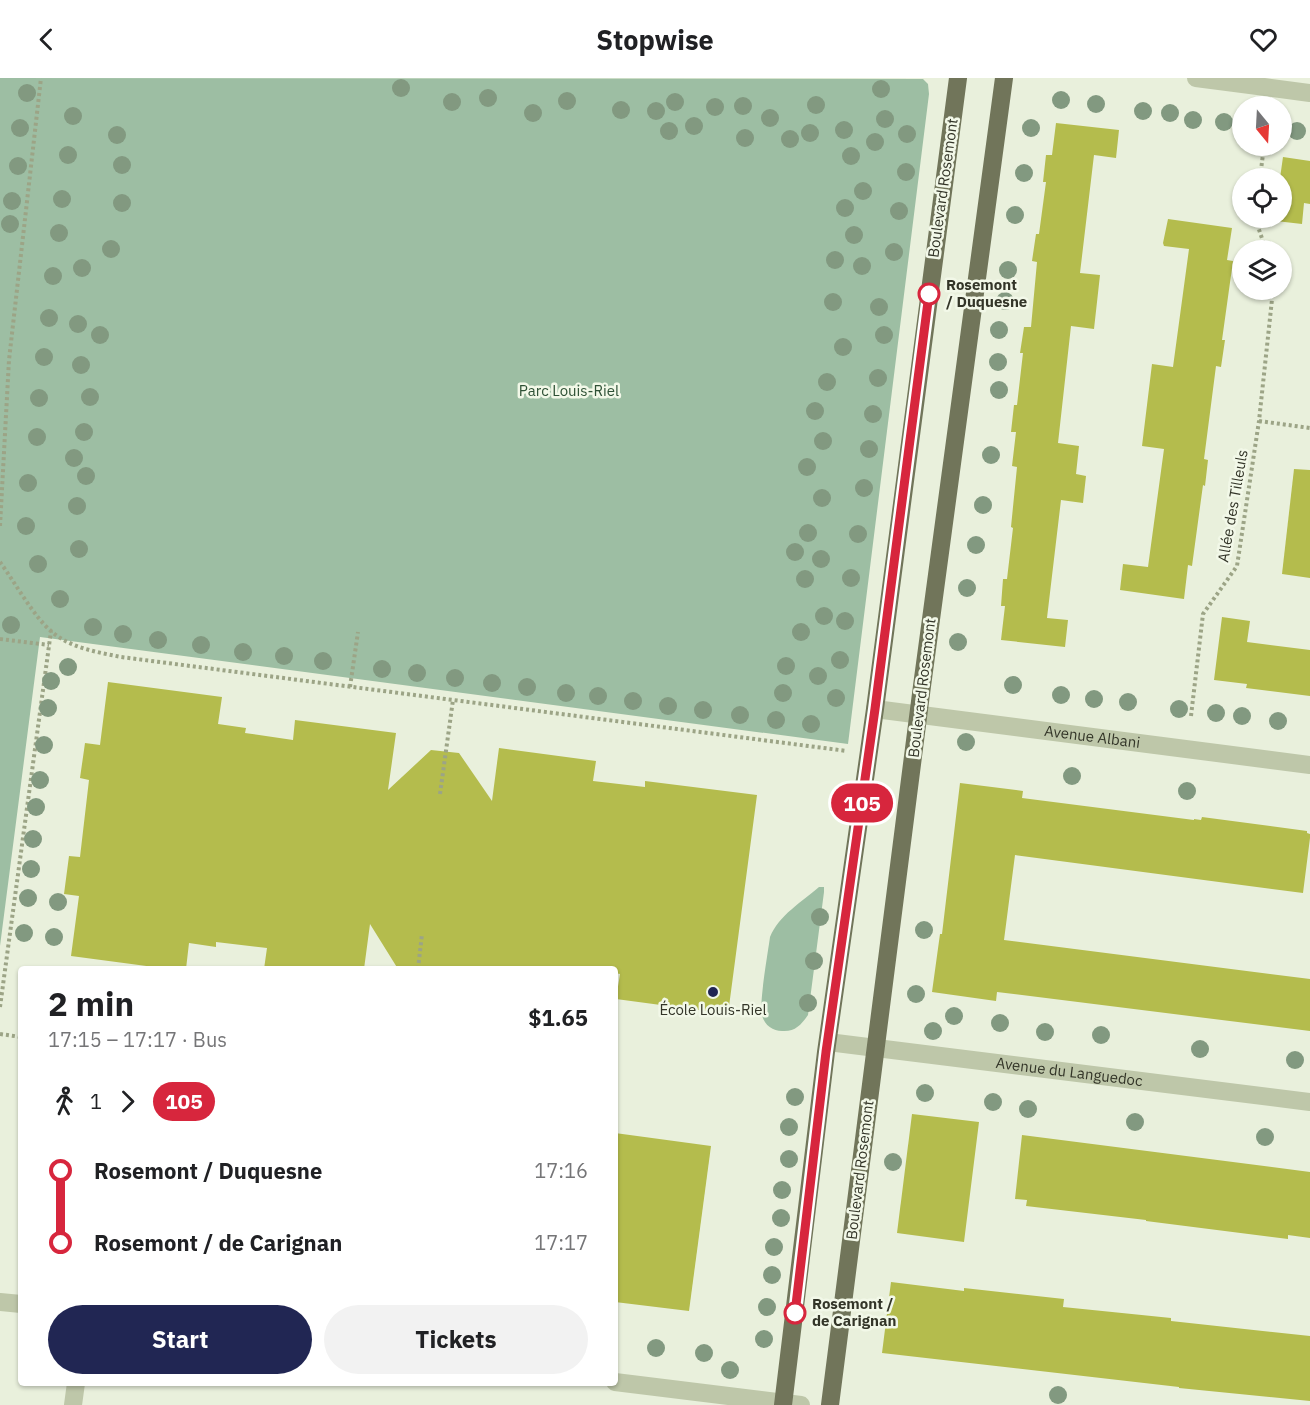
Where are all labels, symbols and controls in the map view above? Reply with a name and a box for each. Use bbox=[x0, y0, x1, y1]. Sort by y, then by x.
text: Stopwise bbox=[596, 22, 714, 57]
icon: back bbox=[30, 23, 63, 56]
icon: heart bbox=[1247, 23, 1280, 56]
north arrow bbox=[1232, 96, 1292, 156]
map controls bbox=[1232, 96, 1292, 300]
street label: Boulevard Rosemont bbox=[923, 117, 962, 259]
button: locate bbox=[1232, 168, 1292, 228]
button: layers bbox=[1232, 240, 1292, 300]
place label: Rosemont / Duquesne bbox=[946, 275, 1027, 311]
marker: Rosemont / Duquesne bbox=[918, 283, 940, 305]
park label: Parc Louis-Riel bbox=[519, 381, 619, 400]
street label: Allée des Tilleuls bbox=[1213, 448, 1252, 564]
street label: Boulevard Rosemont bbox=[904, 617, 939, 759]
street label: Avenue Albani bbox=[1043, 721, 1141, 752]
line badge: 105 bbox=[828, 784, 896, 822]
text: 105 bbox=[843, 789, 881, 817]
text: 2 min bbox=[48, 982, 134, 1025]
marker: École Louis-Riel bbox=[706, 985, 720, 999]
place label: École Louis-Riel bbox=[659, 1000, 767, 1019]
text: $1.65 bbox=[528, 1003, 588, 1032]
text: 17:15 – 17:17 · Bus bbox=[48, 1026, 227, 1053]
street label: Avenue du Languedoc bbox=[995, 1053, 1144, 1090]
icon: walk bbox=[48, 1085, 81, 1118]
icon: forward bbox=[111, 1085, 144, 1118]
text: 105 bbox=[165, 1087, 203, 1115]
text: 1 bbox=[90, 1088, 102, 1115]
street label: Boulevard Rosemont bbox=[842, 1099, 877, 1241]
text: Rosemont / Duquesne bbox=[94, 1156, 322, 1185]
text: 17:16 bbox=[534, 1157, 588, 1184]
text: Rosemont / de Carignan bbox=[94, 1228, 342, 1257]
text: 17:17 bbox=[534, 1229, 588, 1256]
place label: Rosemont / de Carignan bbox=[812, 1294, 896, 1330]
marker: Rosemont / de Carignan bbox=[784, 1302, 806, 1324]
button: Start bbox=[48, 1305, 312, 1374]
button: Tickets bbox=[324, 1305, 588, 1374]

